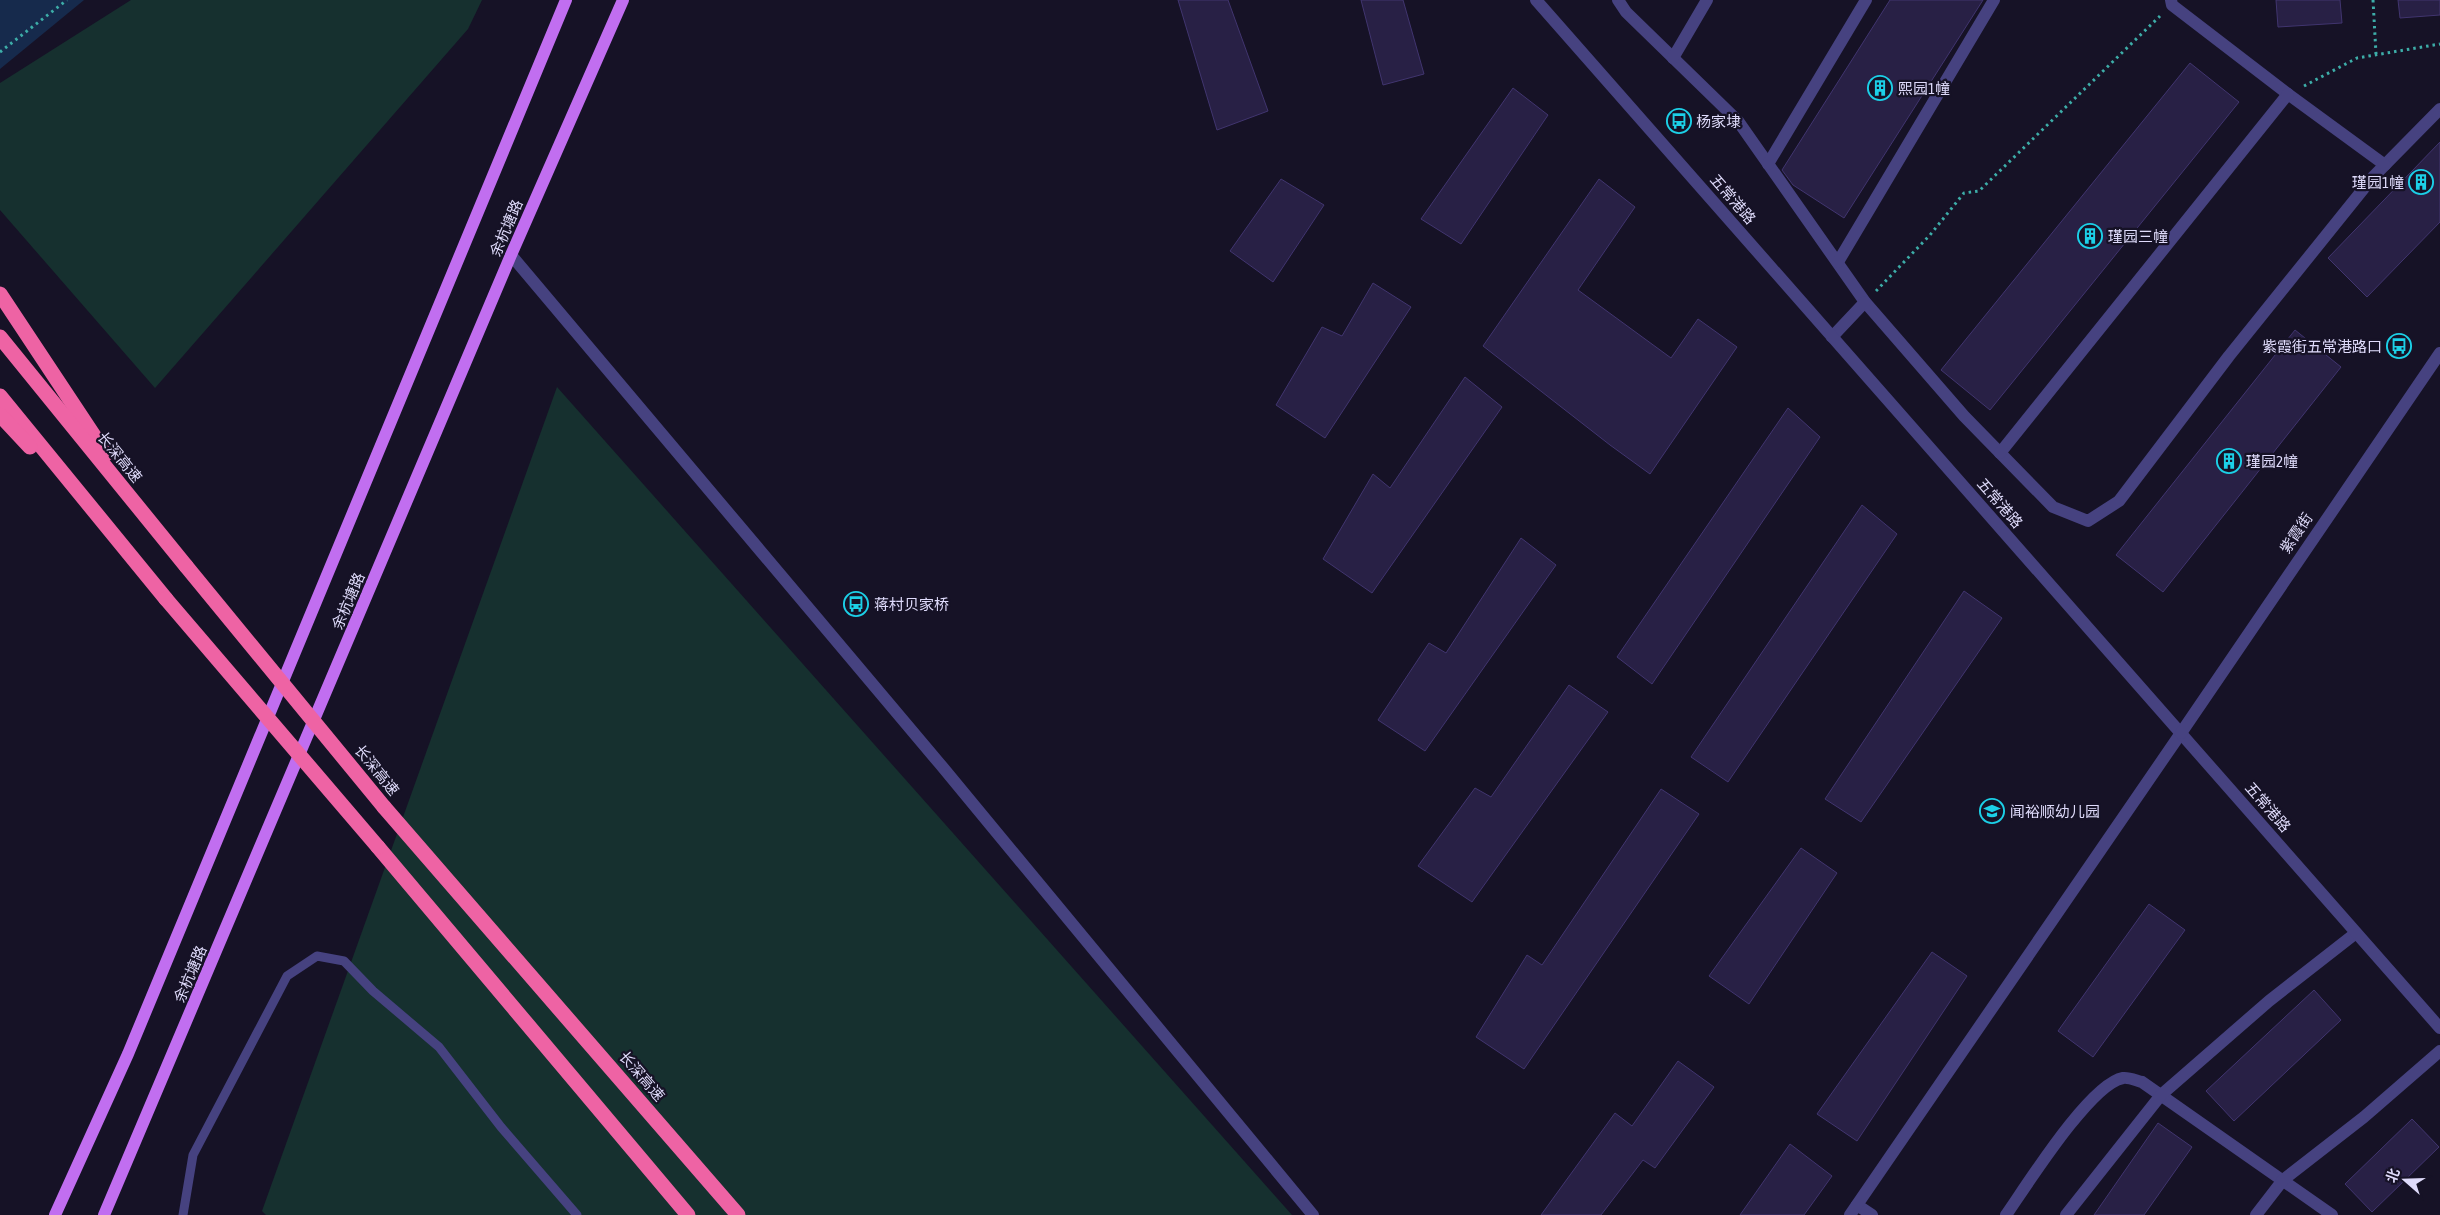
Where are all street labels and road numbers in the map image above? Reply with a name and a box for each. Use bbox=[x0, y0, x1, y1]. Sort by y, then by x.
street label: 五常港路 bbox=[1707, 171, 1759, 227]
street label: 余杭塘路 bbox=[486, 197, 526, 259]
street label: 长深高速 bbox=[95, 428, 145, 486]
street label: 五常港路 bbox=[1974, 475, 2026, 531]
street label: 紫霞街 bbox=[2276, 510, 2316, 556]
street label: 余杭塘路 bbox=[328, 570, 368, 632]
street label: 长深高速 bbox=[352, 741, 402, 799]
street label: 五常港路 bbox=[2242, 779, 2294, 835]
street label: 余杭塘路 bbox=[170, 943, 210, 1005]
street label: 长深高速 bbox=[616, 1048, 668, 1104]

